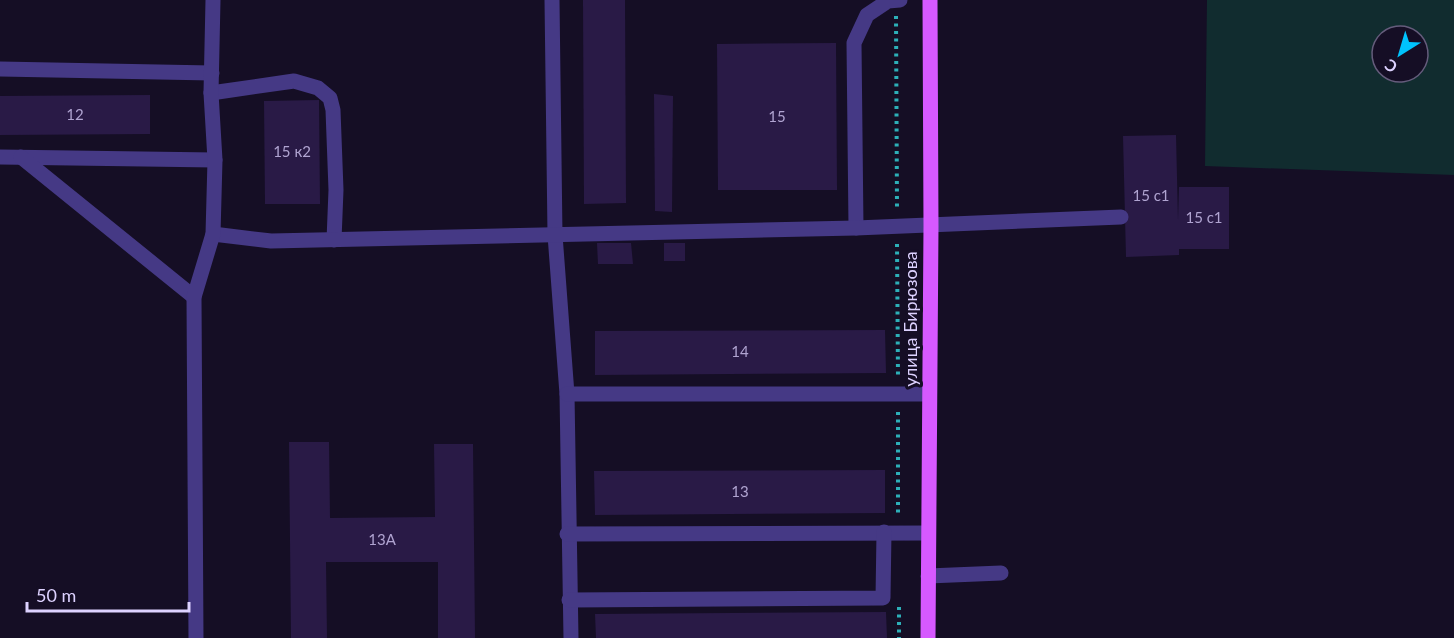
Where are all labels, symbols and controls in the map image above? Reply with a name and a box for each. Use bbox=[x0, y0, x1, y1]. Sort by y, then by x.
north arrow bbox=[1370, 24, 1430, 84]
text: С bbox=[1380, 55, 1401, 77]
house number: 12 bbox=[66, 105, 84, 123]
house number: 15 bbox=[768, 107, 786, 125]
house number: 15 к2 bbox=[273, 142, 311, 160]
house number: 15 с1 bbox=[1132, 186, 1170, 204]
house number: 15 с1 bbox=[1185, 208, 1223, 226]
street label: улица Бирюзова bbox=[899, 251, 921, 387]
house number: 14 bbox=[731, 342, 749, 360]
house number: 13 bbox=[731, 482, 749, 500]
house number: 13А bbox=[368, 530, 397, 548]
scale bar bbox=[27, 575, 189, 613]
text: 50 m bbox=[36, 584, 76, 606]

